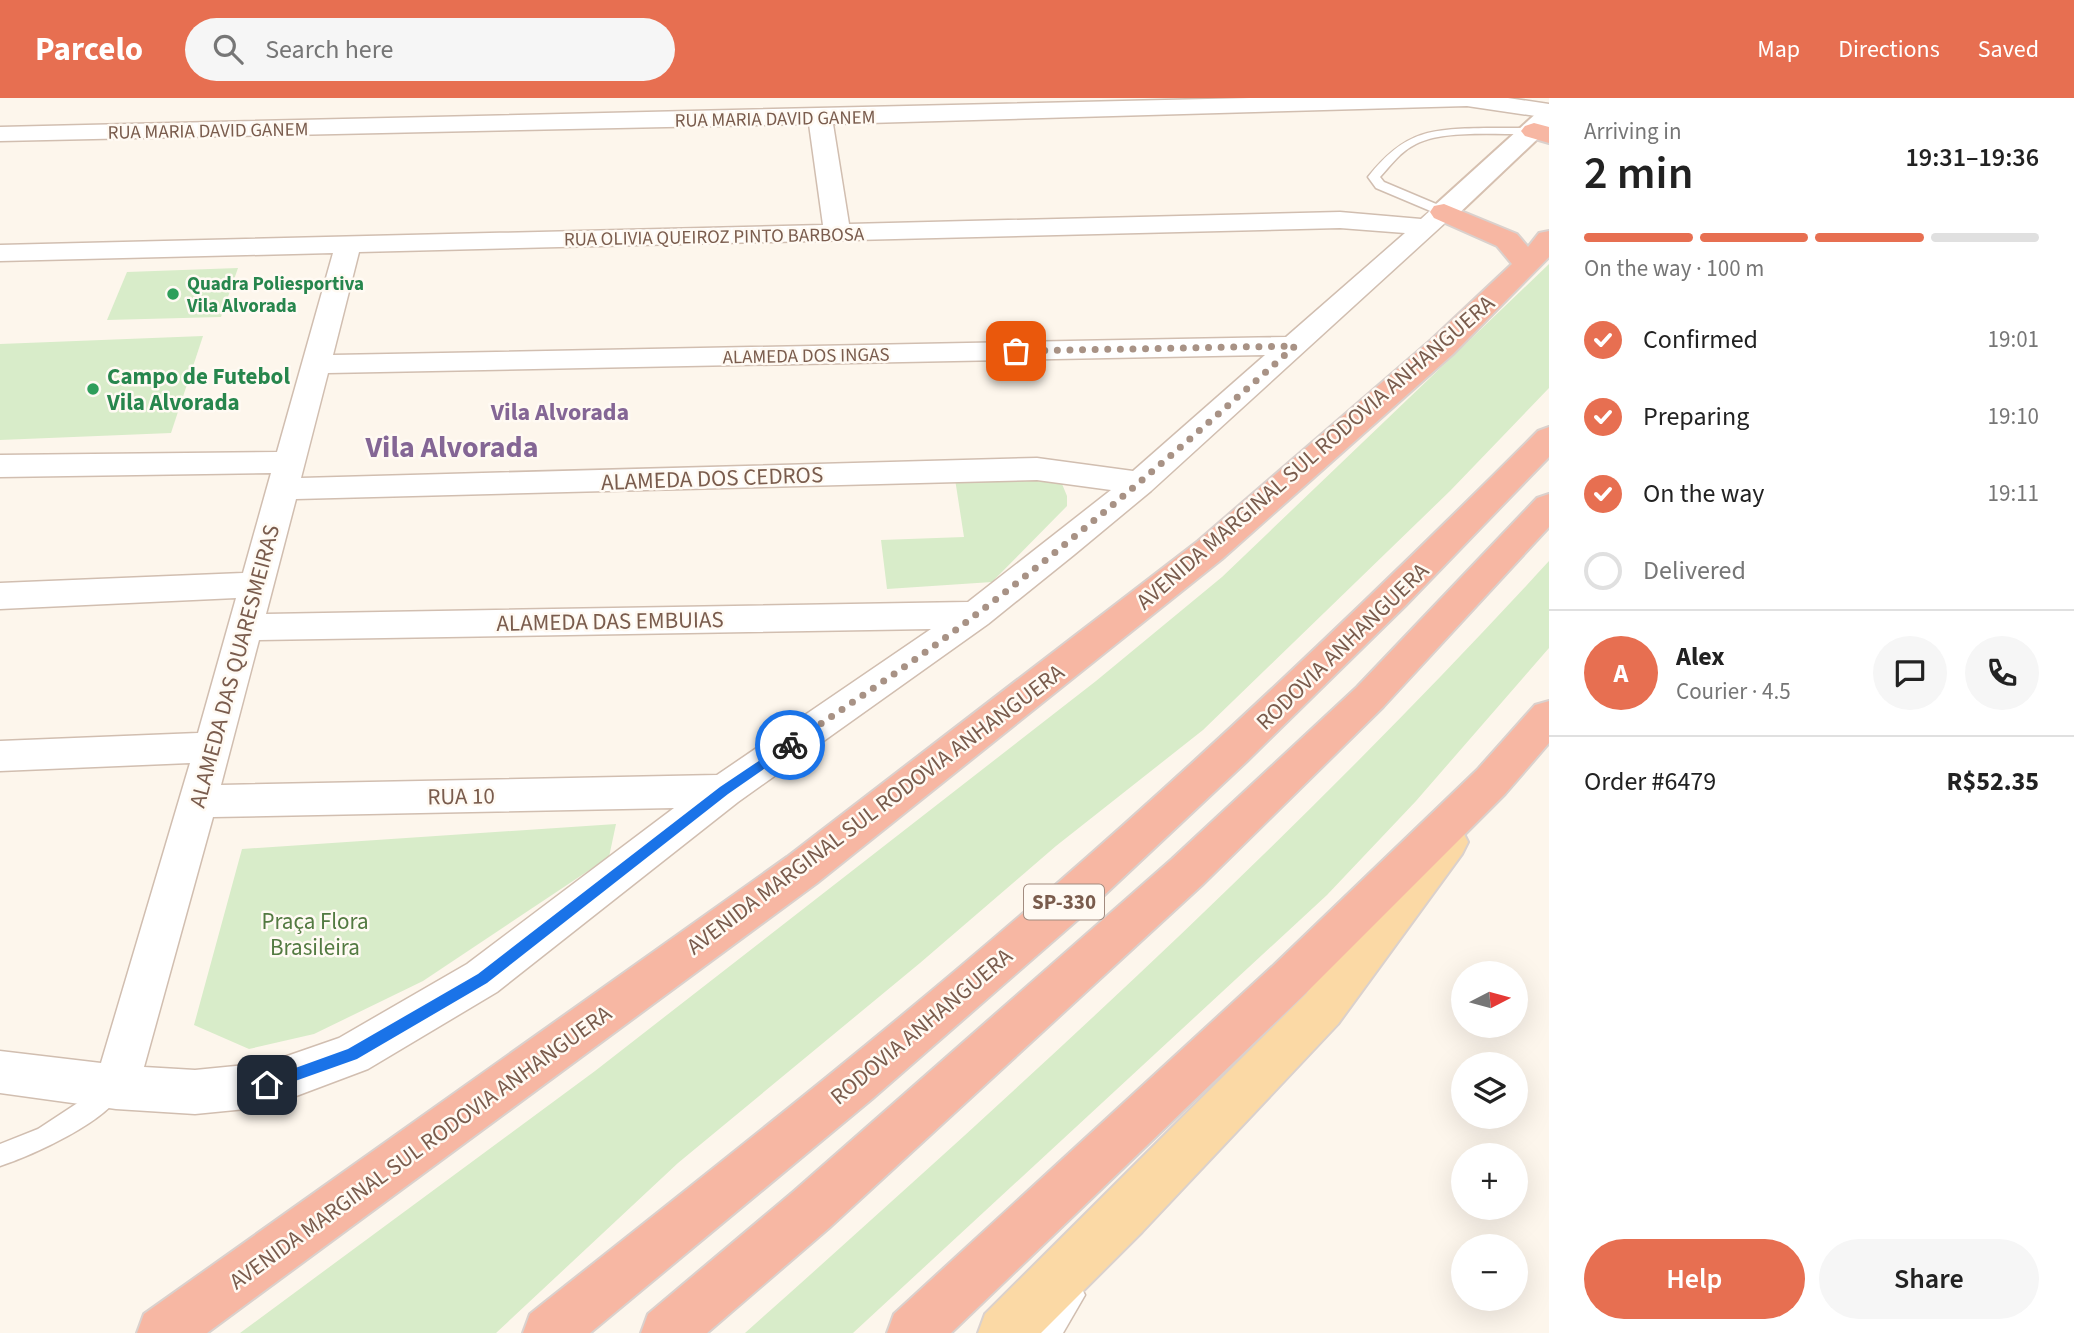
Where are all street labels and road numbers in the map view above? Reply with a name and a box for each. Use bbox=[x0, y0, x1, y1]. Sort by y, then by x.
street label: RUA MARIA DAVID GANEM bbox=[674, 104, 876, 135]
street label: RUA MARIA DAVID GANEM bbox=[107, 116, 309, 147]
street label: RUA OLIVIA QUEIROZ PINTO BARBOSA bbox=[564, 221, 865, 254]
street label: AVENIDA MARGINAL SUL RODOVIA ANHANGUERA bbox=[1129, 287, 1502, 618]
street label: ALAMEDA DOS INGAS bbox=[722, 342, 890, 371]
street label: ALAMEDA DOS CEDROS bbox=[600, 458, 824, 499]
street label: ALAMEDA DAS QUARESMEIRAS bbox=[181, 521, 288, 811]
street label: RODOVIA ANHANGUERA bbox=[1249, 555, 1437, 738]
street label: ALAMEDA DAS EMBUIAS bbox=[496, 603, 724, 640]
street label: AVENIDA MARGINAL SUL RODOVIA ANHANGUERA bbox=[679, 656, 1072, 963]
street label: RUA 10 bbox=[427, 779, 495, 814]
road number: SP-330 bbox=[1024, 884, 1104, 920]
street label: RODOVIA ANHANGUERA bbox=[823, 940, 1020, 1113]
street label: AVENIDA MARGINAL SUL RODOVIA ANHANGUERA bbox=[222, 997, 619, 1298]

